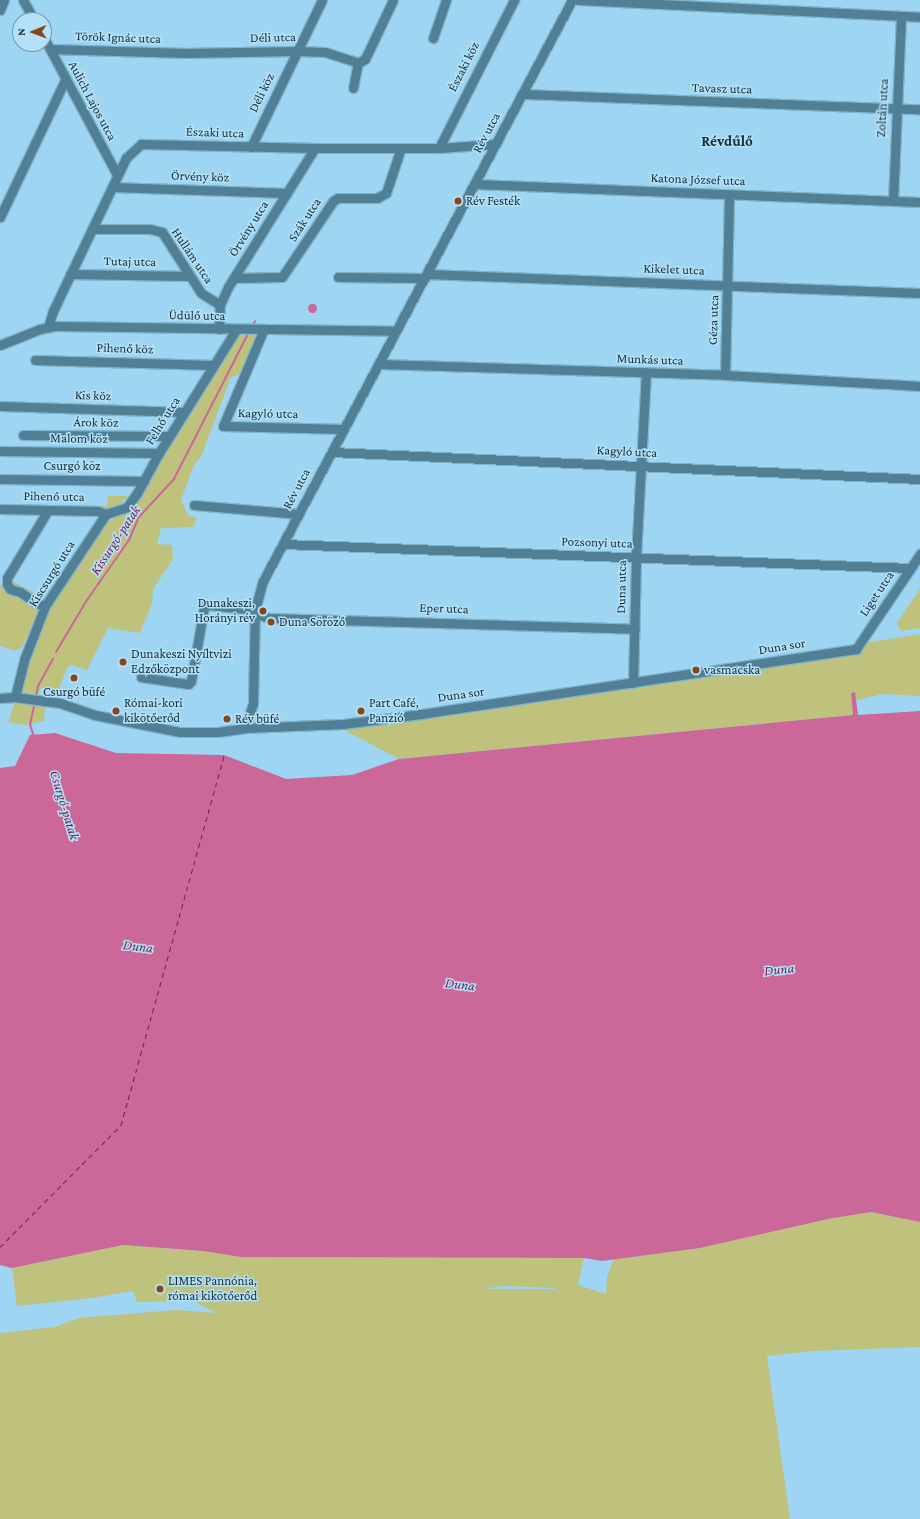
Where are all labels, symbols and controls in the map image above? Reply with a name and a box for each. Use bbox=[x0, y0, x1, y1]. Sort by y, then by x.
north arrow bbox=[12, 12, 52, 52]
text: N bbox=[15, 28, 27, 36]
street label: Török Ignác utca bbox=[75, 29, 161, 47]
street label: Déli utca bbox=[250, 30, 296, 46]
street label: Északi köz bbox=[445, 39, 483, 95]
street label: Aulich Lajos utca bbox=[64, 59, 120, 143]
street label: Déli köz bbox=[246, 71, 278, 115]
street label: Zoltán utca bbox=[874, 78, 892, 138]
street label: Tavasz utca bbox=[692, 80, 752, 98]
street label: Rév utca bbox=[470, 110, 504, 156]
street label: Északi utca bbox=[186, 124, 244, 142]
district label: Révdűlő bbox=[701, 133, 753, 151]
street label: Örvény köz bbox=[171, 168, 229, 186]
street label: Katona József utca bbox=[650, 171, 746, 189]
place label: Rév Festék bbox=[466, 193, 520, 209]
street label: Szák utca bbox=[285, 195, 325, 245]
marker: Rév Festék bbox=[453, 196, 463, 206]
street label: Örvény utca bbox=[226, 198, 272, 260]
street label: Hullám utca bbox=[168, 225, 216, 287]
street label: Tutaj utca bbox=[104, 254, 156, 270]
street label: Kikelet utca bbox=[643, 261, 705, 279]
street label: Géza utca bbox=[705, 295, 723, 345]
street label: Üdülő utca bbox=[168, 308, 226, 324]
street label: Pihenő köz bbox=[96, 340, 154, 358]
street label: Munkás utca bbox=[616, 351, 684, 369]
street label: Kis köz bbox=[74, 388, 112, 404]
street label: Felhő utca bbox=[142, 394, 184, 448]
street label: Kagyló utca bbox=[238, 406, 298, 422]
street label: Árok köz bbox=[73, 415, 119, 431]
street label: Malom köz bbox=[50, 431, 108, 447]
street label: Kagyló utca bbox=[596, 443, 658, 461]
street label: Csurgó köz bbox=[43, 458, 101, 474]
street label: Rév utca bbox=[280, 466, 314, 512]
street label: Pihenő utca bbox=[23, 489, 85, 505]
water label: Kissurgó-patak bbox=[86, 502, 144, 578]
street label: Pozsonyi utca bbox=[561, 534, 633, 552]
street label: Kiscsurgó utca bbox=[25, 538, 79, 610]
street label: Duna utca bbox=[614, 560, 630, 614]
street label: Liget utca bbox=[856, 568, 898, 620]
place label: Dunakeszi, Horányi rév bbox=[195, 596, 255, 627]
street label: Eper utca bbox=[419, 600, 469, 618]
marker: Dunakeszi, Horányi rév bbox=[258, 606, 268, 616]
place label: Duna Söröző bbox=[279, 614, 345, 630]
marker: Duna Söröző bbox=[266, 617, 276, 627]
street label: Duna sor bbox=[757, 636, 807, 658]
place label: Dunakeszi Nyíltvizi Edzőközpont bbox=[131, 647, 232, 678]
marker: Dunakeszi Nyíltvizi Edzőközpont bbox=[118, 657, 128, 667]
place label: vasmacska bbox=[704, 662, 760, 678]
marker: vasmacska bbox=[691, 665, 701, 675]
marker: Csurgó büfé bbox=[69, 673, 79, 683]
place label: Csurgó büfé bbox=[43, 684, 105, 700]
street label: Duna sor bbox=[437, 684, 485, 706]
place label: Római-kori kikötőerőd bbox=[124, 696, 183, 727]
place label: Part Café, Panzió bbox=[369, 696, 419, 727]
marker: Római-kori kikötőerőd bbox=[111, 706, 121, 716]
marker: Part Café, Panzió bbox=[356, 706, 366, 716]
place label: Rév büfé bbox=[235, 711, 279, 727]
marker: Rév büfé bbox=[222, 714, 232, 724]
water label: Csurgó-patak bbox=[46, 768, 84, 842]
water label: Duna bbox=[122, 936, 154, 956]
water label: Duna bbox=[763, 959, 795, 979]
water label: Duna bbox=[444, 974, 476, 994]
place label: LIMES Pannónia, római kikötőerőd bbox=[168, 1274, 257, 1305]
marker: LIMES Pannónia, római kikötőerőd bbox=[155, 1284, 165, 1294]

